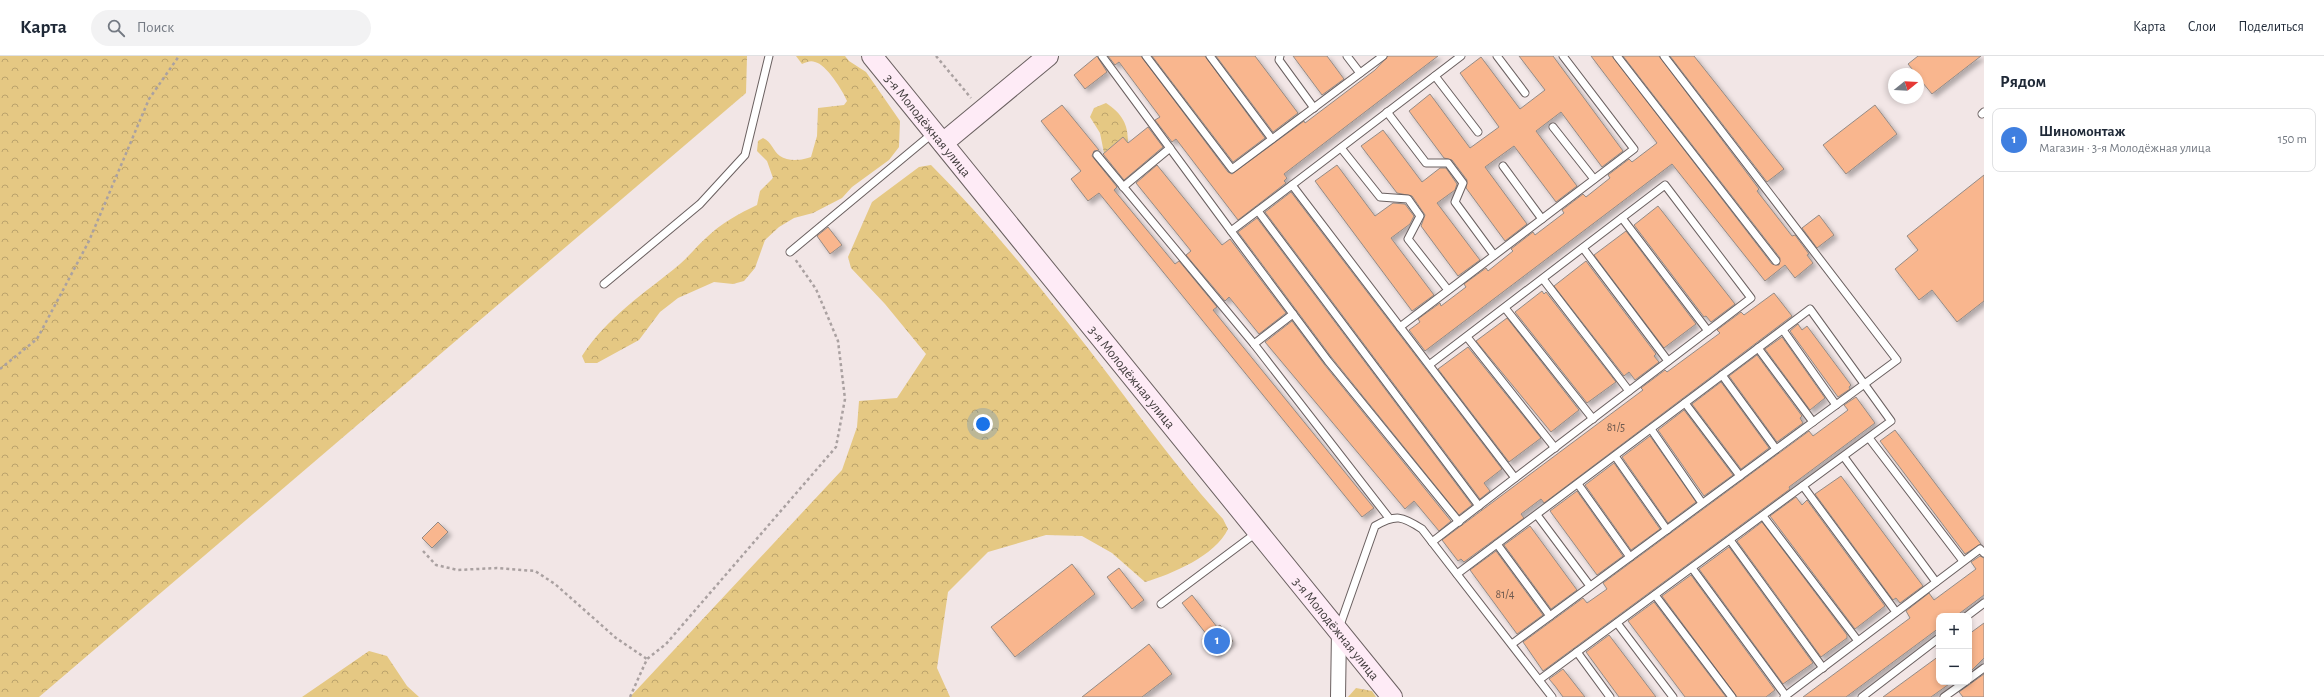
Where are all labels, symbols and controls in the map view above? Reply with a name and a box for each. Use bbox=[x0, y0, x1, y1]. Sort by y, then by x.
search box bbox=[91, 10, 371, 46]
icon: search bbox=[105, 17, 127, 39]
text: Карта bbox=[20, 18, 67, 37]
text: Поиск bbox=[137, 20, 174, 35]
text: Карта bbox=[2133, 20, 2166, 34]
text: Слои bbox=[2188, 20, 2216, 34]
text: Поделиться bbox=[2238, 20, 2304, 34]
north arrow bbox=[1888, 68, 1924, 104]
street label: 3-я Молодёжная улица bbox=[881, 72, 974, 180]
text: Рядом bbox=[2000, 73, 2046, 90]
text: Шиномонтаж bbox=[2039, 124, 2125, 139]
text: 1 bbox=[2012, 133, 2016, 146]
text: 150 m bbox=[2278, 133, 2307, 146]
text: Магазин · 3-я Молодёжная улица bbox=[2039, 142, 2211, 155]
street label: 3-я Молодёжная улица bbox=[1086, 323, 1178, 432]
your location bbox=[973, 414, 993, 434]
house number: 81/5 bbox=[1607, 421, 1625, 433]
street label: 3-я Молодёжная улица bbox=[1290, 575, 1382, 684]
house number: 81/4 bbox=[1495, 588, 1515, 600]
map controls bbox=[1936, 613, 1972, 685]
button: + bbox=[1936, 613, 1972, 649]
pin: 1 bbox=[1204, 626, 1230, 656]
button: − bbox=[1936, 649, 1972, 685]

